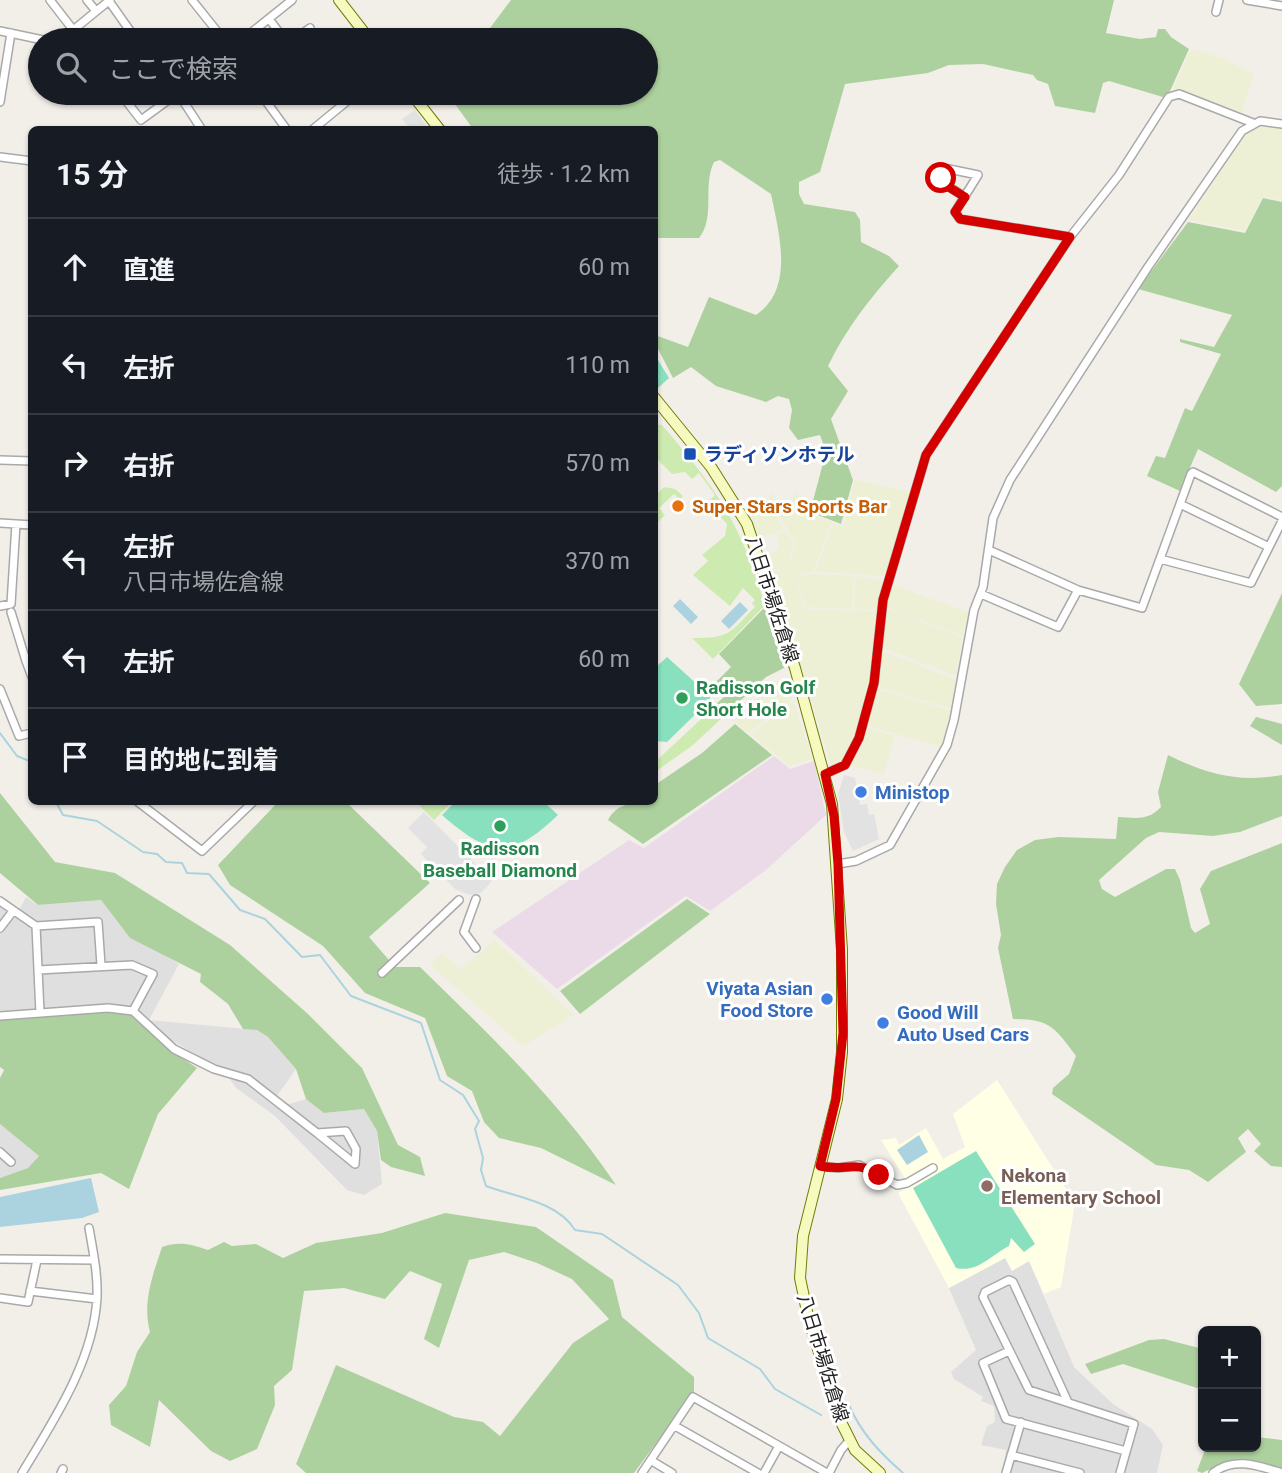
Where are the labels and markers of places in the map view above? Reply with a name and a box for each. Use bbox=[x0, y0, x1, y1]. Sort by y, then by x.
place label: ラディソンホテル bbox=[704, 443, 855, 466]
marker: ラディソンホテル bbox=[682, 446, 698, 462]
place label: Super Stars Sports Bar bbox=[692, 495, 887, 518]
marker: Super Stars Sports Bar bbox=[670, 498, 686, 514]
place label: Radisson Golf Short Hole bbox=[696, 676, 815, 721]
marker: Radisson Golf Short Hole bbox=[674, 690, 690, 706]
place label: Ministop bbox=[875, 781, 950, 804]
marker: Ministop bbox=[853, 784, 869, 800]
marker: Radisson Baseball Diamond bbox=[492, 818, 508, 834]
place label: Radisson Baseball Diamond bbox=[423, 837, 577, 882]
place label: Viyata Asian Food Store bbox=[706, 977, 813, 1022]
marker: Viyata Asian Food Store bbox=[819, 991, 835, 1007]
place label: Good Will Auto Used Cars bbox=[897, 1001, 1029, 1046]
marker: Good Will Auto Used Cars bbox=[875, 1015, 891, 1031]
place label: Nekona Elementary School bbox=[1001, 1164, 1161, 1209]
marker: Nekona Elementary School bbox=[979, 1178, 995, 1194]

